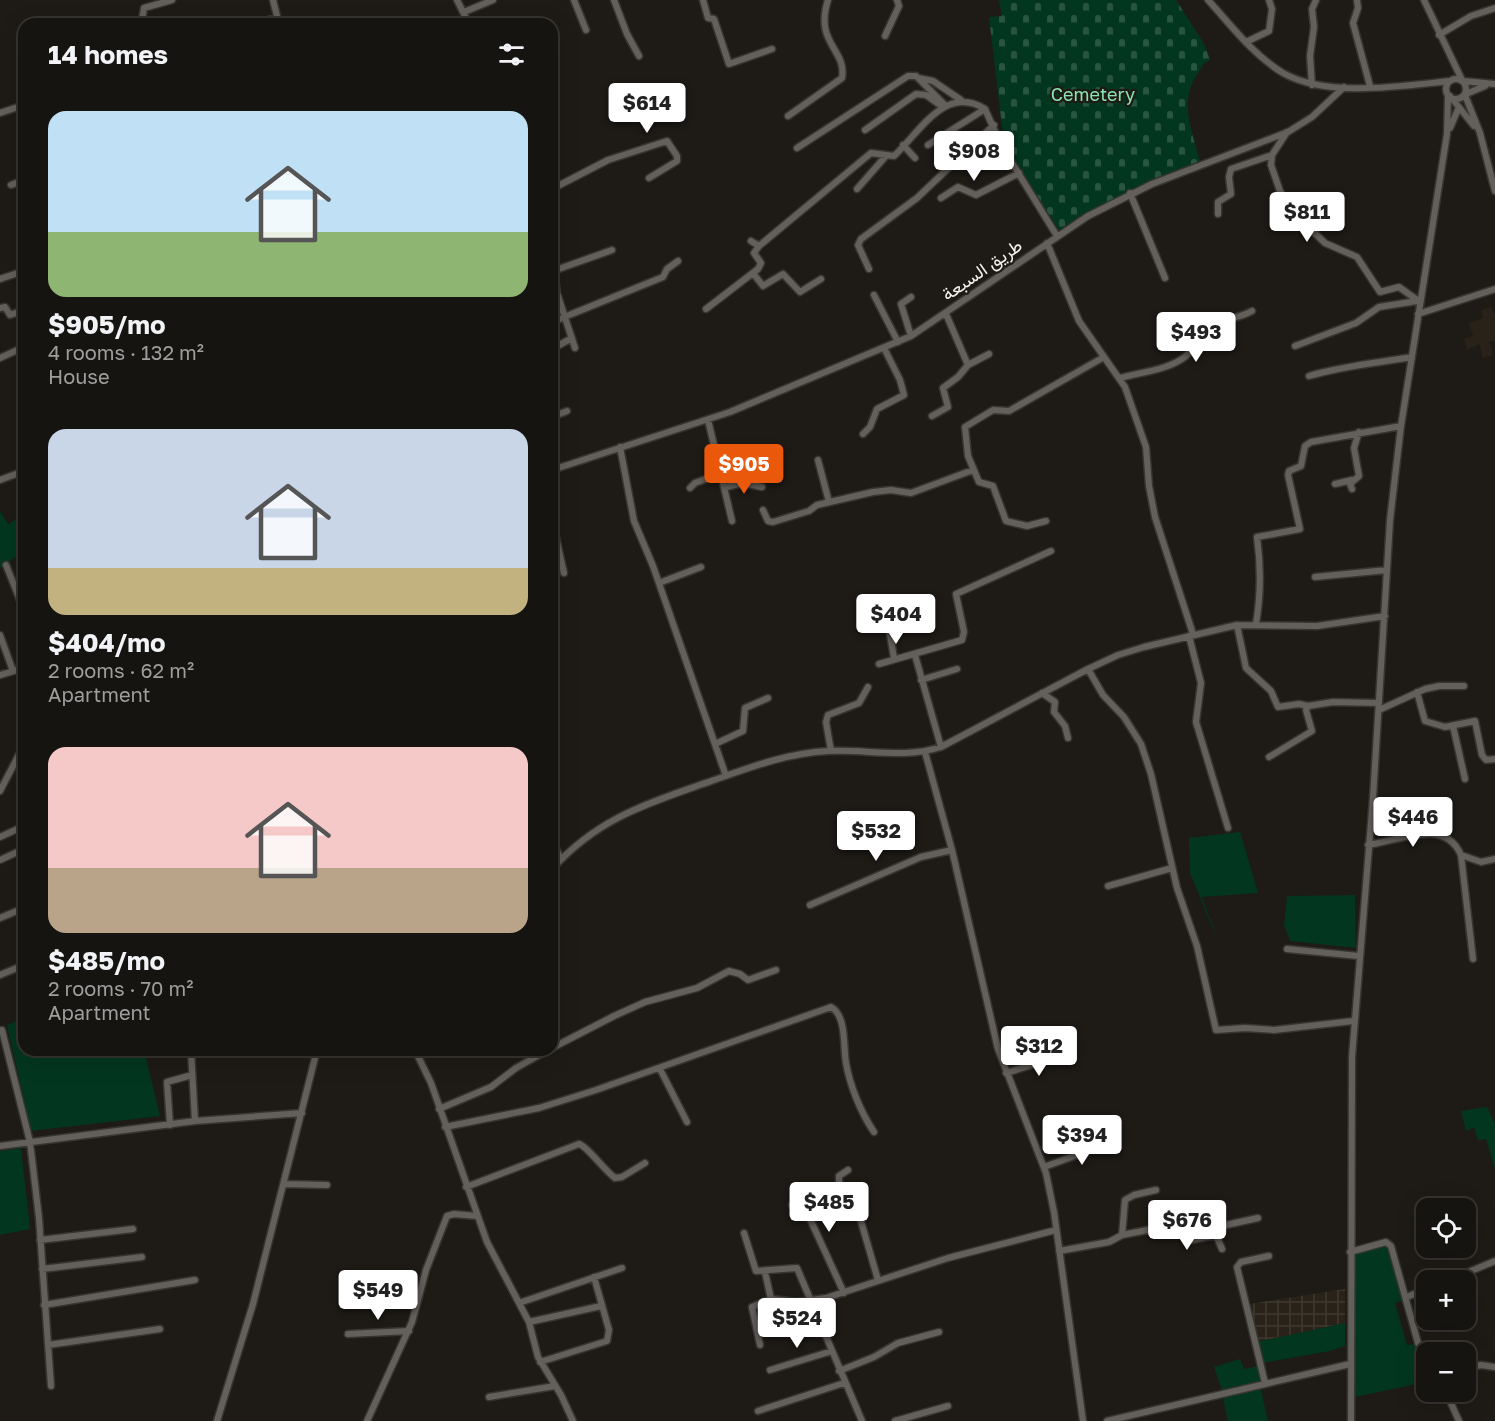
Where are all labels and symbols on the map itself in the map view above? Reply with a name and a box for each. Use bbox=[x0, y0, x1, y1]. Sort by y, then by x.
pin: $614 bbox=[611, 83, 683, 134]
park label: Cemetery bbox=[1051, 83, 1135, 105]
pin: $908 bbox=[938, 131, 1010, 182]
pin: $811 bbox=[1271, 192, 1343, 243]
street label: طريق السبعة bbox=[937, 233, 1026, 306]
pin: $493 bbox=[1160, 312, 1232, 363]
pin: $905 bbox=[708, 444, 780, 495]
pin: $404 bbox=[860, 594, 932, 645]
pin: $446 bbox=[1377, 797, 1449, 848]
pin: $532 bbox=[840, 811, 912, 862]
pin: $312 bbox=[1003, 1026, 1075, 1077]
pin: $394 bbox=[1046, 1115, 1118, 1166]
pin: $485 bbox=[793, 1182, 865, 1233]
pin: $676 bbox=[1151, 1200, 1223, 1251]
pin: $549 bbox=[342, 1270, 414, 1321]
pin: $524 bbox=[761, 1298, 833, 1349]

